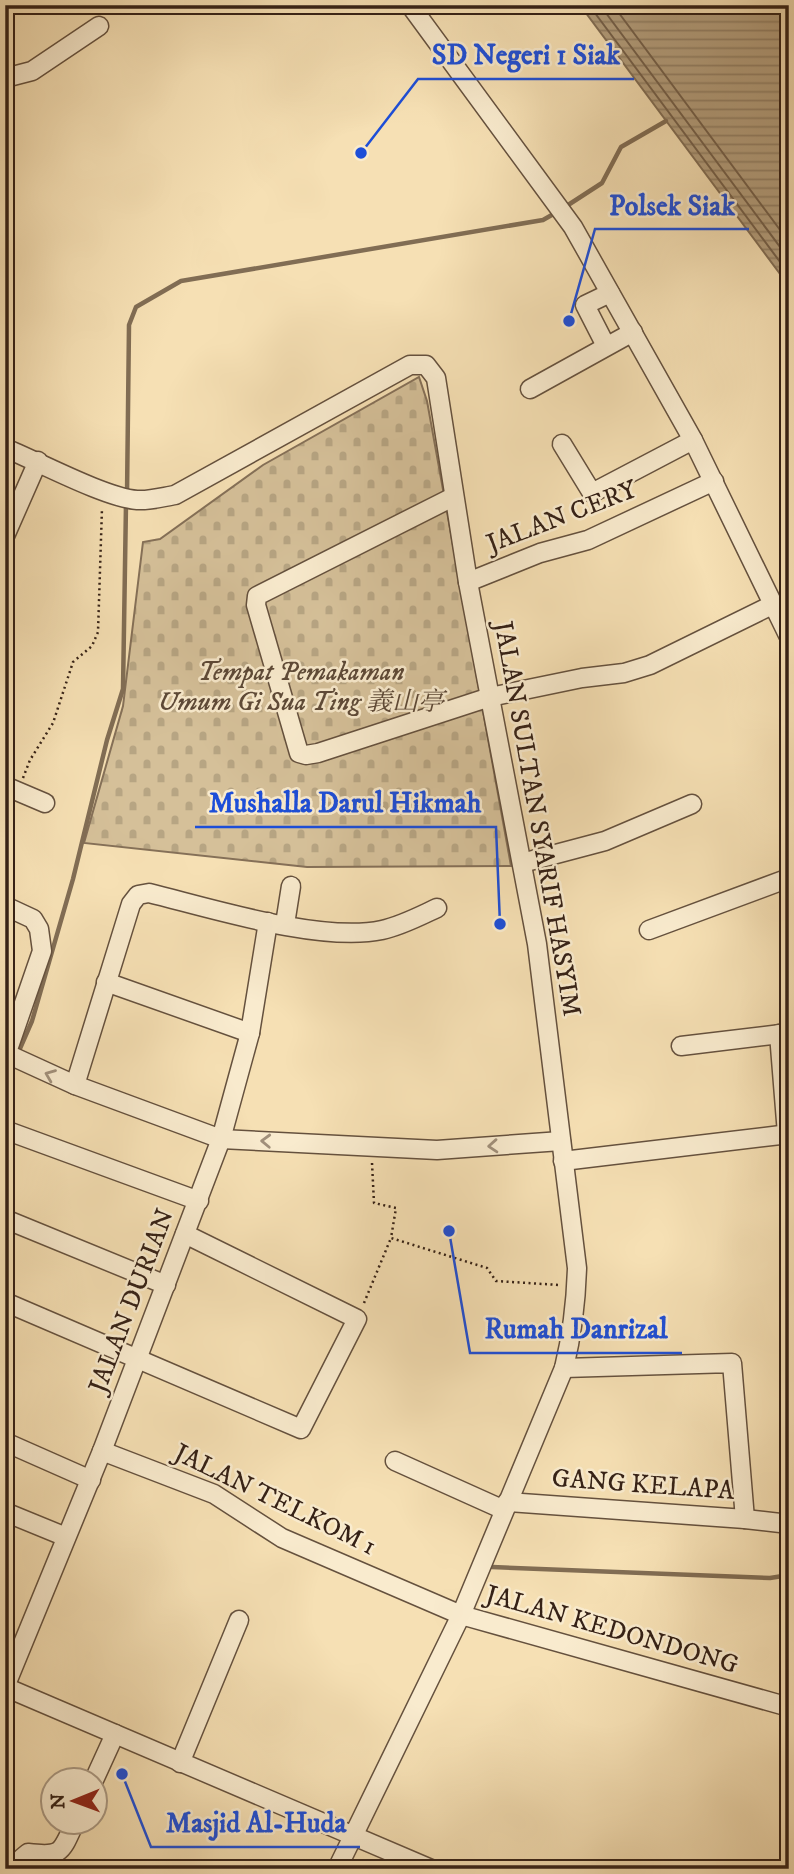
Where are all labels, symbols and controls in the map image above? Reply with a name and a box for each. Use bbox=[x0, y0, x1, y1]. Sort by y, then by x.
callout: SD Negeri 1 Siak bbox=[418, 30, 634, 79]
text: SD Negeri 1 Siak bbox=[432, 38, 621, 73]
callout: Polsek Siak bbox=[595, 180, 749, 229]
text: Polsek Siak bbox=[609, 189, 736, 224]
street label: JALAN CERY bbox=[480, 473, 642, 561]
street label: JALAN SULTAN SYARIF HASYIM bbox=[486, 617, 588, 1019]
park label: Tempat Pemakaman Umum Gi Sua Ting 義山亭 bbox=[158, 656, 448, 719]
callout: Mushalla Darul Hikmah bbox=[195, 778, 496, 827]
text: Mushalla Darul Hikmah bbox=[209, 786, 482, 821]
one-way arrow bbox=[44, 1069, 56, 1083]
one-way arrow bbox=[260, 1133, 271, 1148]
one-way arrow bbox=[487, 1138, 498, 1153]
street label: JALAN DURIAN bbox=[81, 1204, 182, 1400]
callout: Rumah Danrizal bbox=[470, 1304, 682, 1353]
text: Rumah Danrizal bbox=[484, 1312, 668, 1347]
street label: JALAN TELKOM 1 bbox=[167, 1436, 381, 1563]
street label: GANG KELAPA bbox=[551, 1462, 736, 1508]
street label: JALAN KEDONDONG bbox=[480, 1578, 742, 1682]
north arrow bbox=[38, 1766, 108, 1836]
text: N bbox=[47, 1793, 70, 1809]
callout: Masjid Al-Huda bbox=[151, 1798, 360, 1847]
text: Masjid Al-Huda bbox=[166, 1806, 347, 1841]

